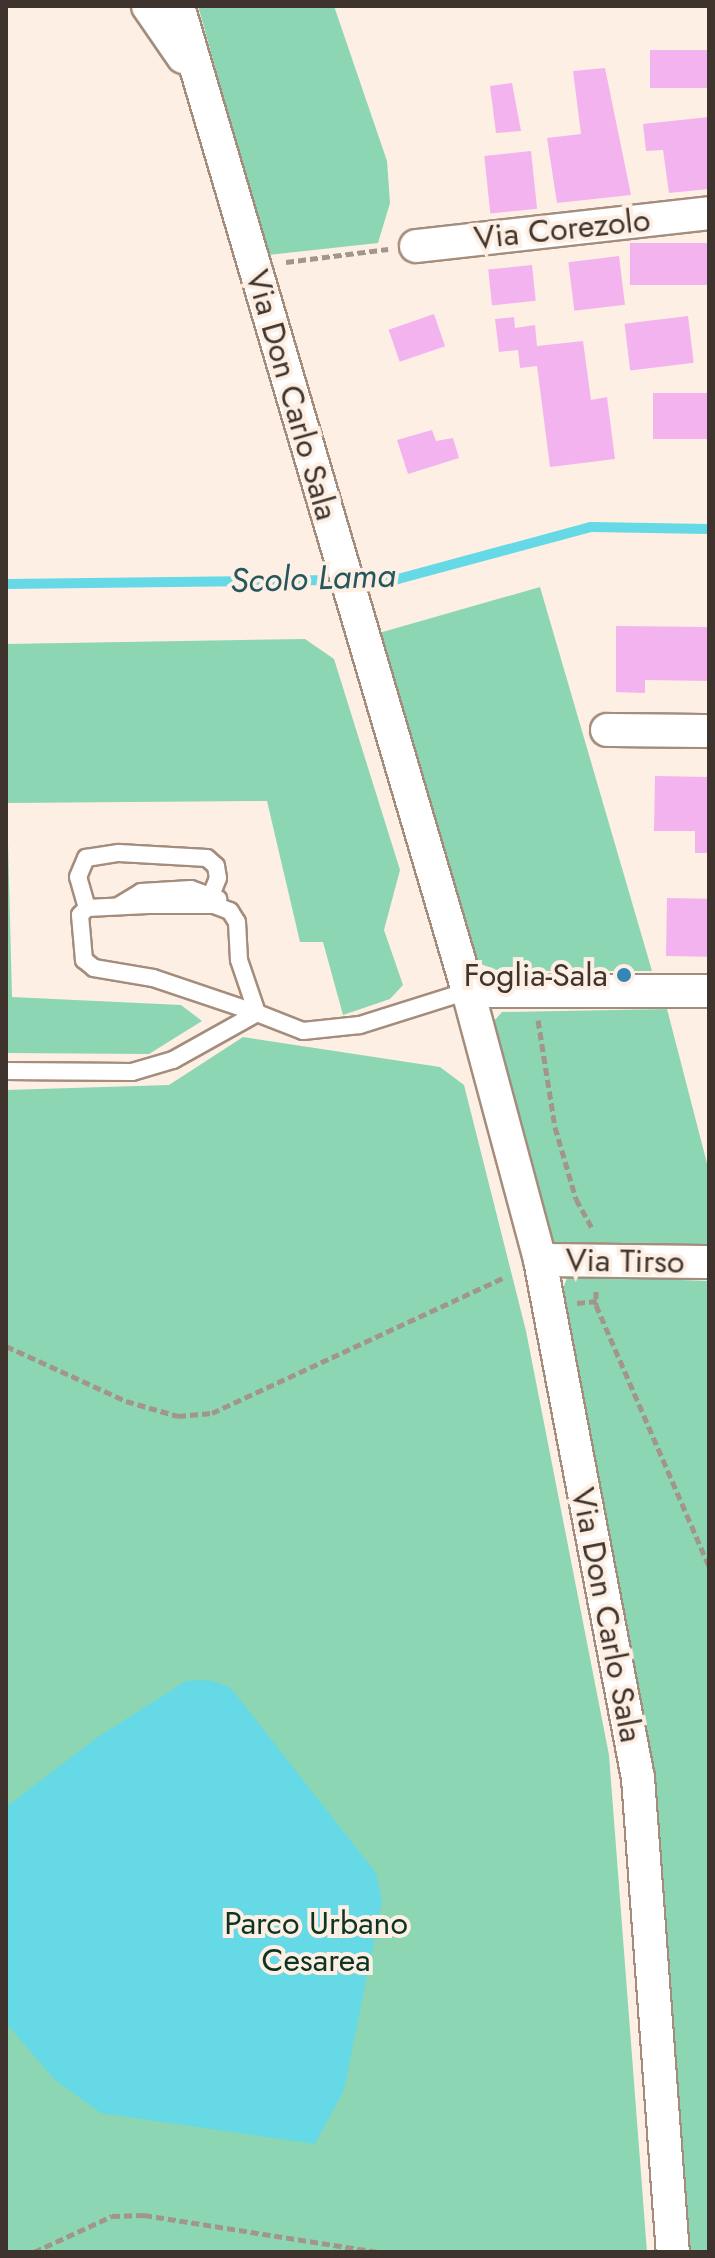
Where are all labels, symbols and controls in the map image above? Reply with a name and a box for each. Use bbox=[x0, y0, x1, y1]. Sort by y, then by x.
street label: Via Corezolo bbox=[472, 201, 652, 257]
street label: Via Don Carlo Sala bbox=[238, 265, 346, 525]
water label: Scolo Lama bbox=[229, 555, 397, 601]
place label: Foglia-Sala bbox=[464, 956, 608, 994]
marker: Foglia-Sala bbox=[615, 966, 633, 984]
street label: Via Tirso bbox=[565, 1241, 685, 1281]
street label: Via Don Carlo Sala bbox=[563, 1484, 651, 1746]
park label: Parco Urbano Cesarea bbox=[224, 1905, 408, 1980]

